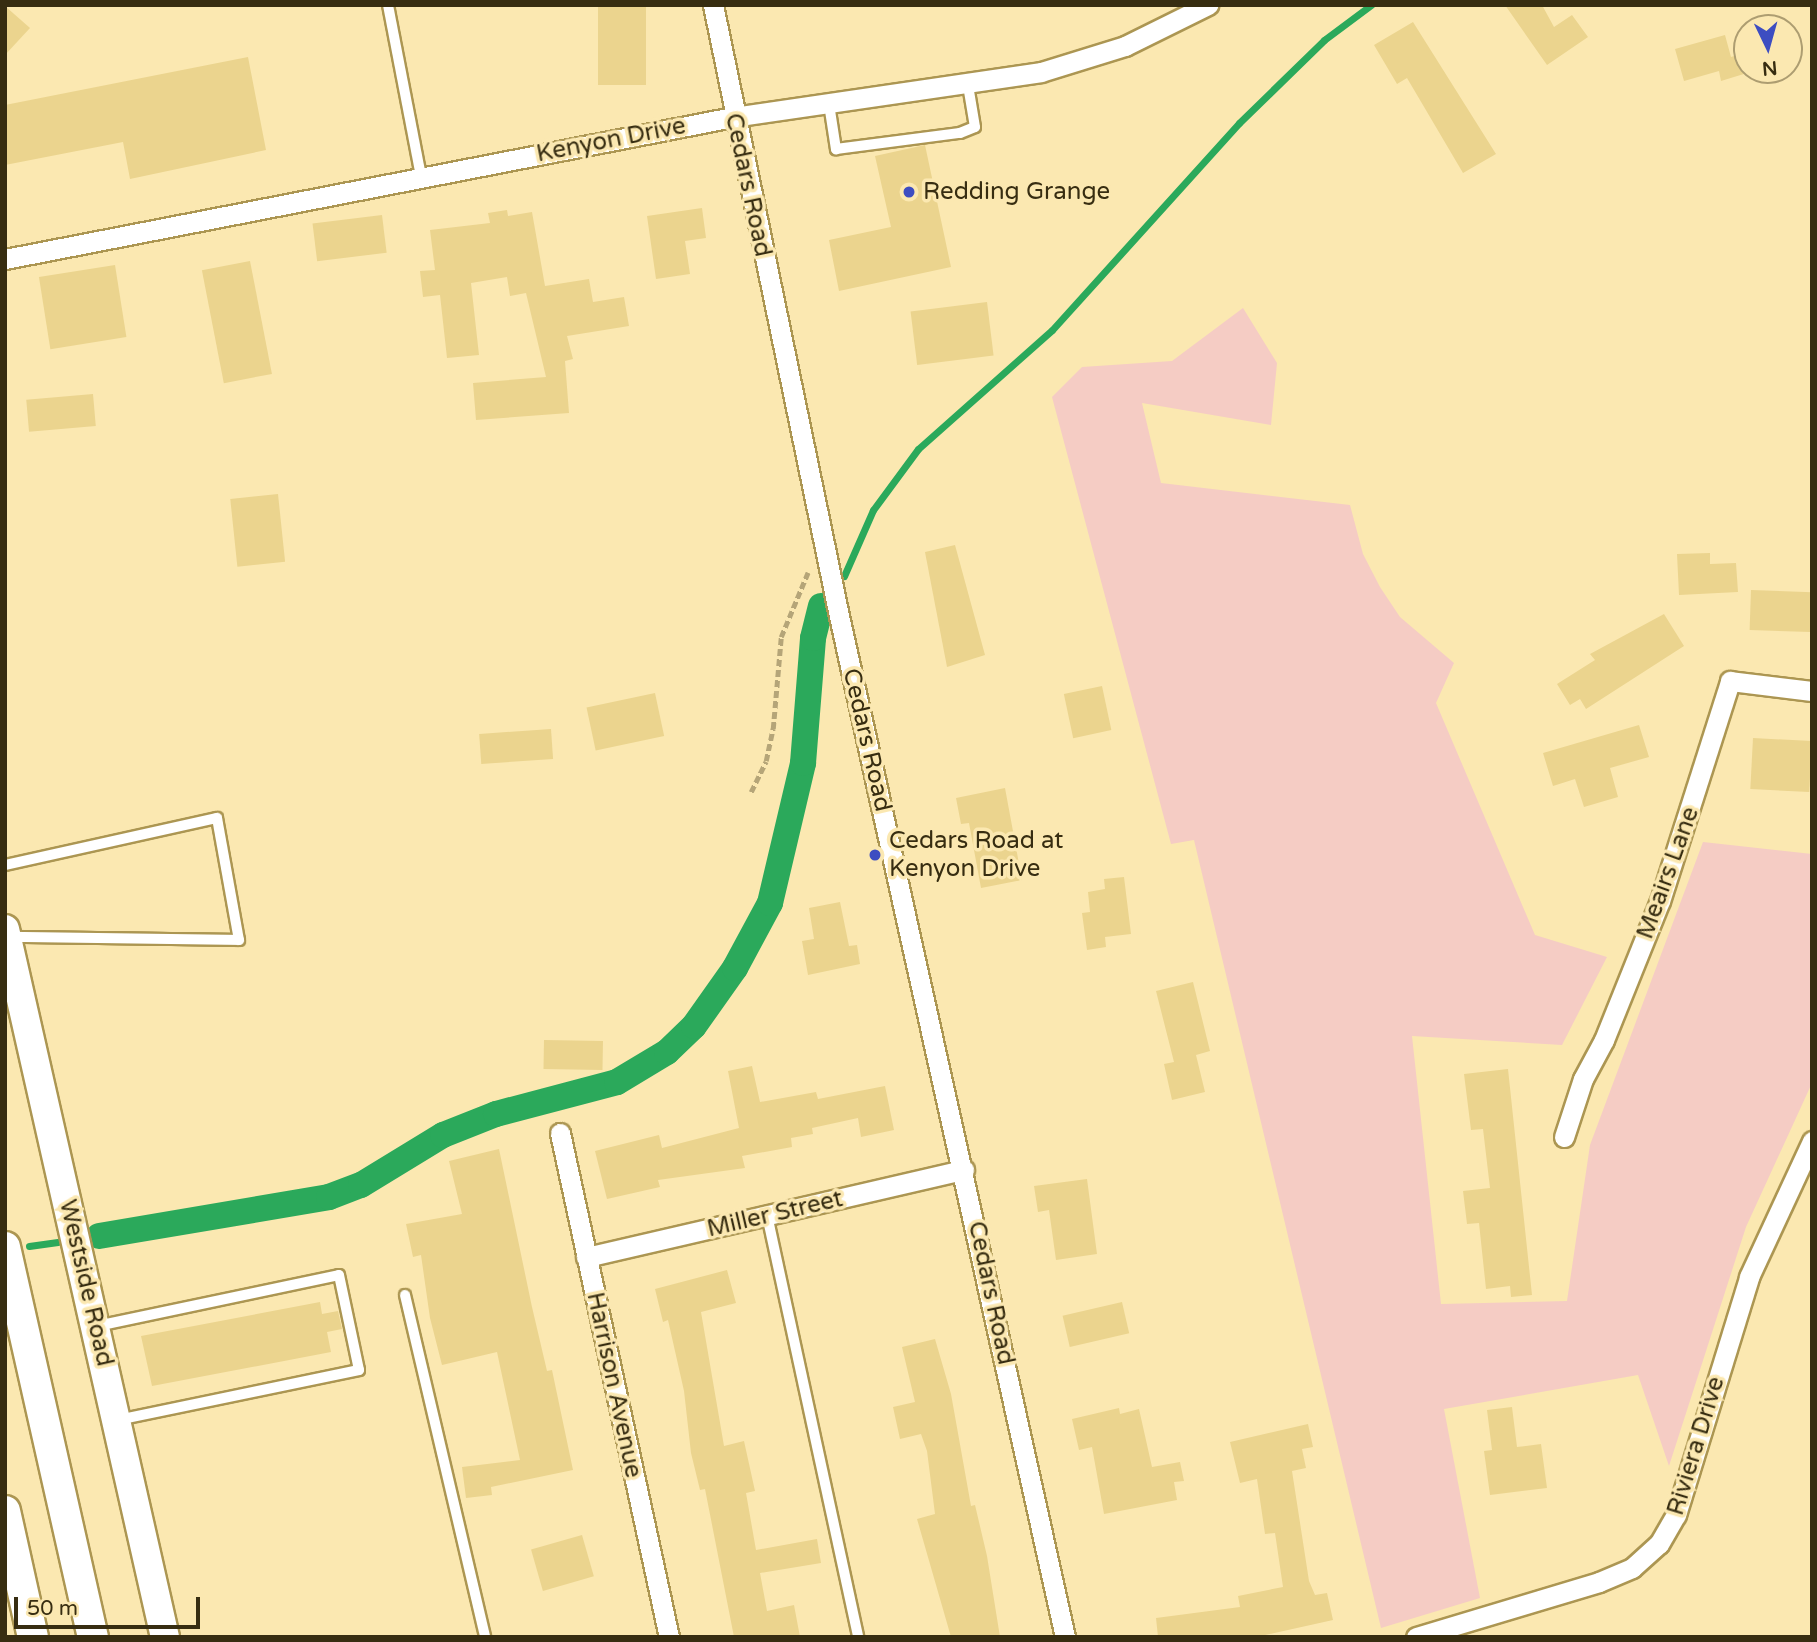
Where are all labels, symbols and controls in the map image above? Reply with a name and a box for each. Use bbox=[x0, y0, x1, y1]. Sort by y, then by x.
north arrow bbox=[1733, 14, 1803, 84]
text: N bbox=[1761, 56, 1778, 80]
street label: Kenyon Drive bbox=[534, 111, 688, 169]
street label: Cedars Road bbox=[719, 111, 777, 259]
place label: Redding Grange bbox=[923, 178, 1110, 206]
marker: Redding Grange bbox=[901, 184, 917, 200]
street label: Cedars Road bbox=[837, 666, 897, 814]
street label: Meairs Lane bbox=[1631, 803, 1705, 943]
place label: Cedars Road at Kenyon Drive bbox=[889, 827, 1063, 883]
marker: Cedars Road at Kenyon Drive bbox=[867, 847, 883, 863]
street label: Miller Street bbox=[704, 1184, 846, 1244]
street label: Westside Road bbox=[53, 1197, 119, 1369]
street label: Cedars Road bbox=[962, 1219, 1020, 1367]
street label: Harrison Avenue bbox=[580, 1290, 648, 1480]
street label: Riviera Drive bbox=[1661, 1373, 1731, 1519]
scale bar bbox=[18, 1582, 203, 1626]
text: 50 m bbox=[27, 1596, 78, 1621]

